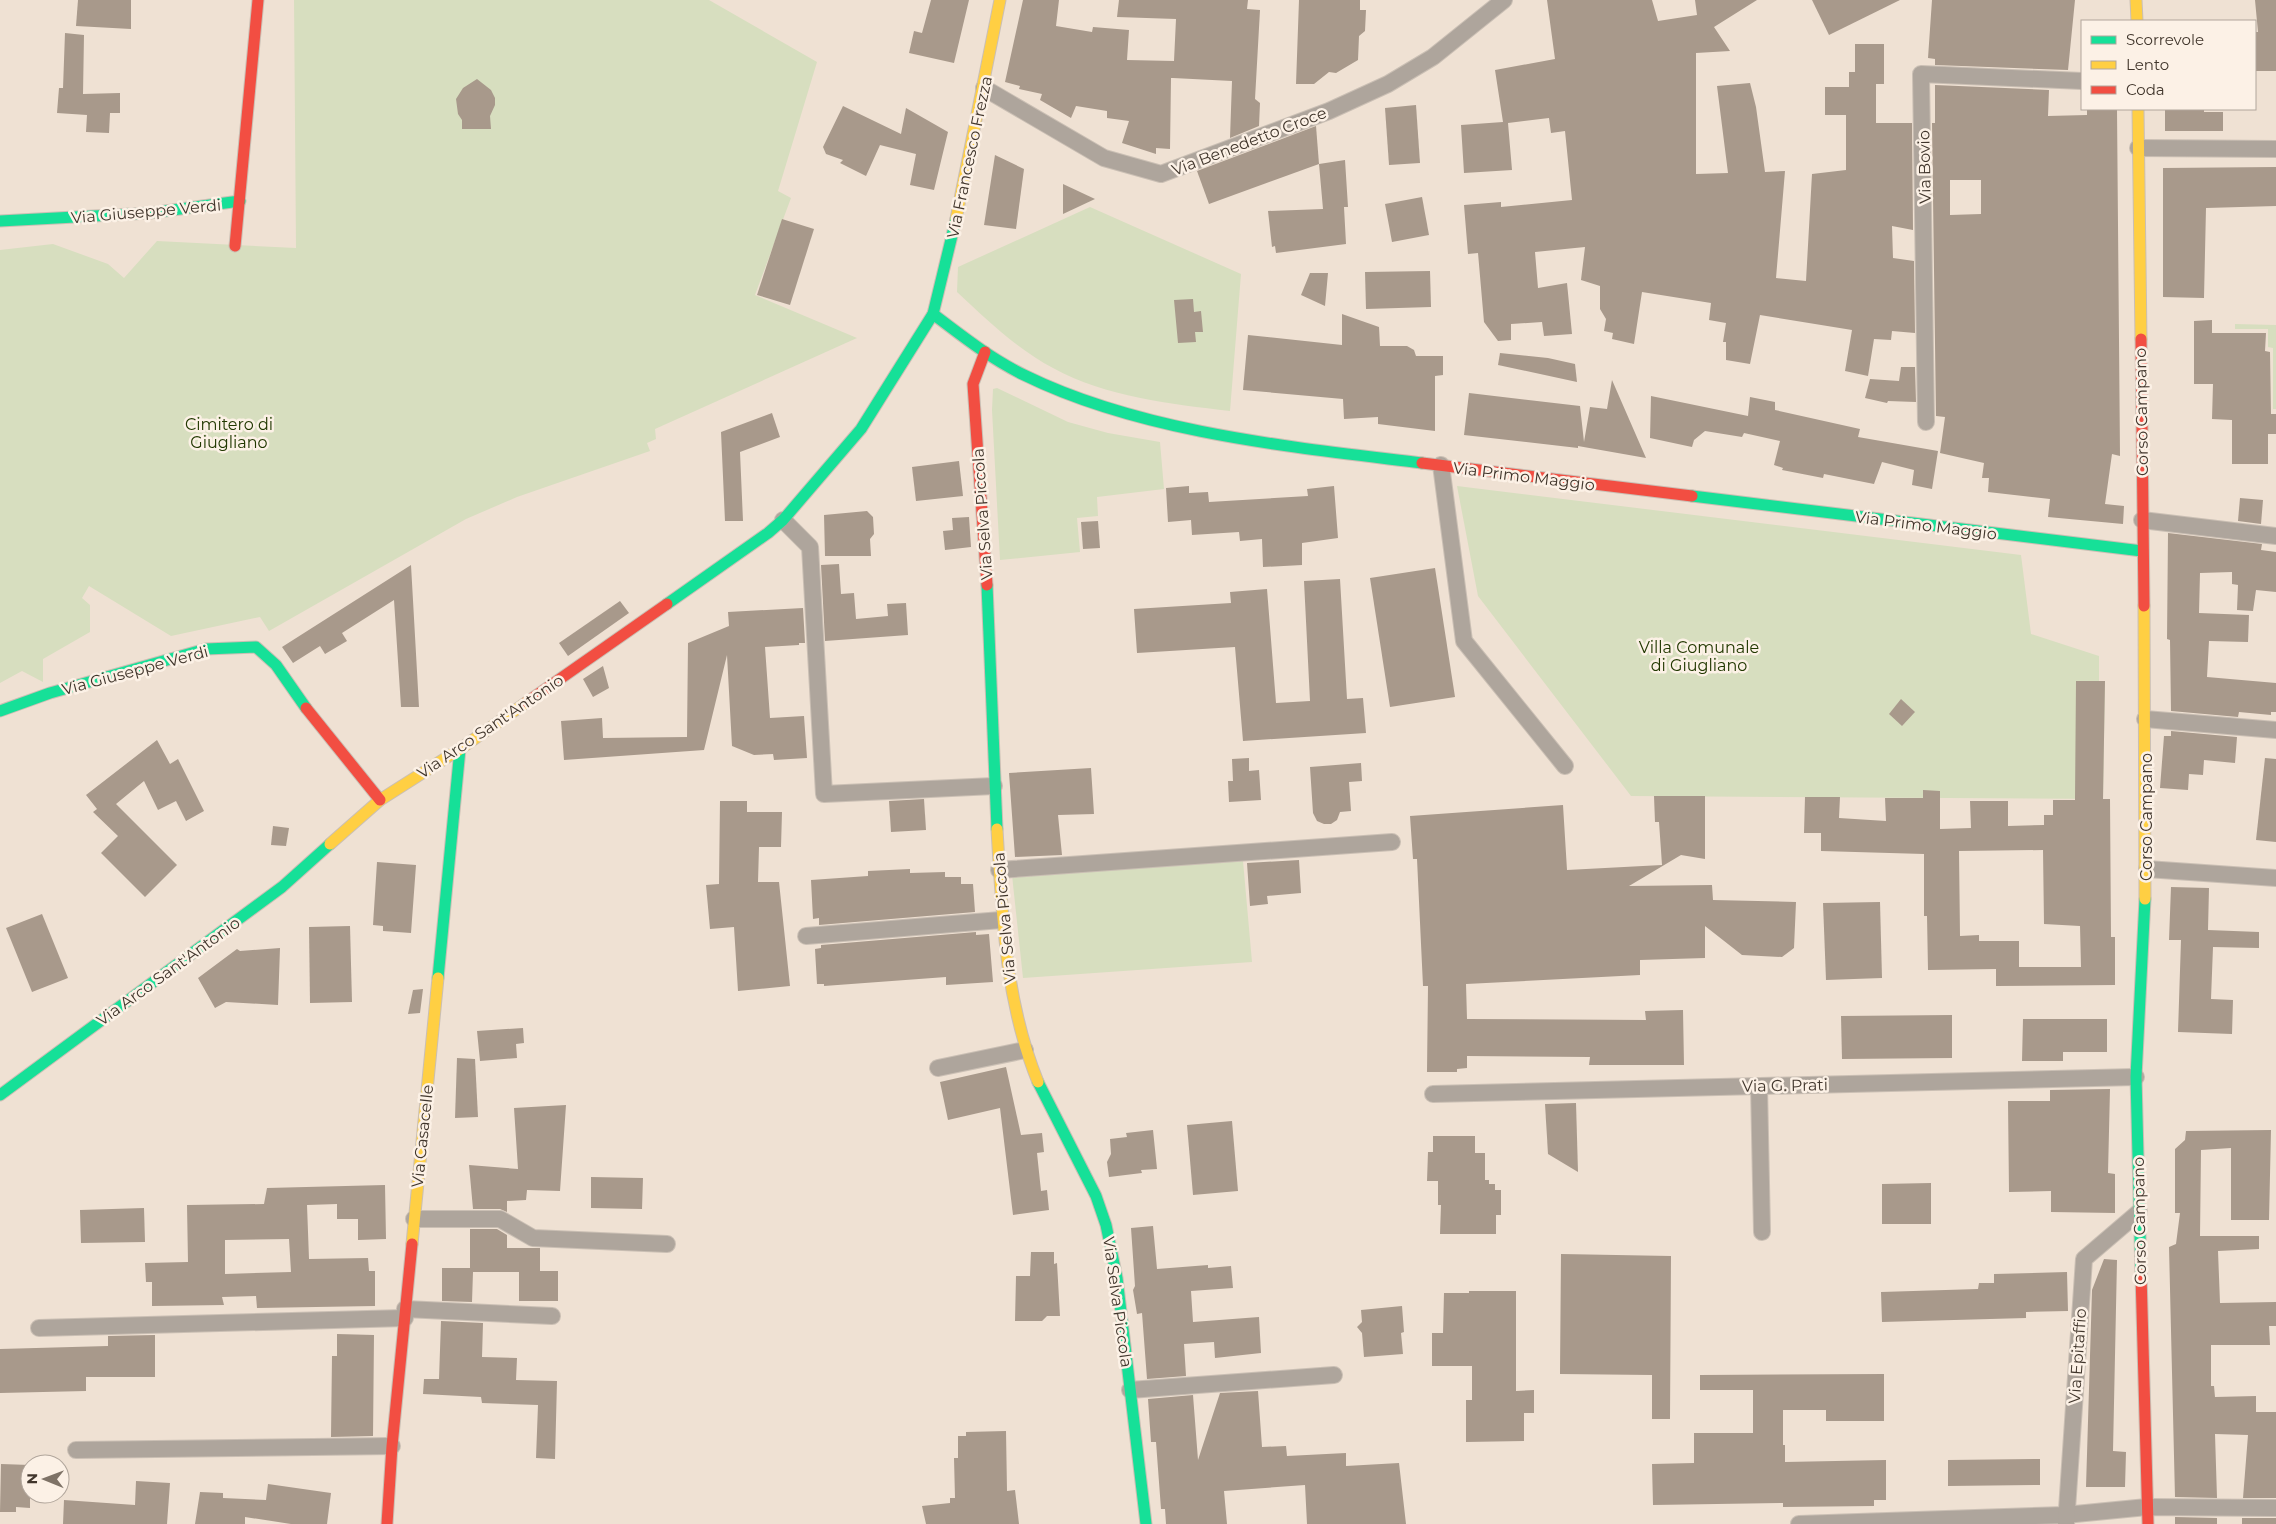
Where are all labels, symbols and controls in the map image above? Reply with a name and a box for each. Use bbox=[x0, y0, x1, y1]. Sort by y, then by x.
legend bbox=[2081, 20, 2256, 110]
text: Scorrevole bbox=[2126, 30, 2204, 49]
text: Lento bbox=[2126, 55, 2169, 74]
street label: Via Francesco Frezza bbox=[943, 74, 996, 240]
text: Coda bbox=[2126, 80, 2165, 99]
street label: Via Benedetto Croce bbox=[1169, 103, 1329, 180]
street label: Via Bovio bbox=[1914, 130, 1935, 204]
street label: Via Giuseppe Verdi bbox=[70, 195, 222, 228]
street label: Corso Campano bbox=[2131, 348, 2152, 476]
park label: Cimitero di Giugliano bbox=[185, 415, 273, 452]
street label: Via Selva Piccola bbox=[968, 447, 997, 580]
street label: Via Primo Maggio bbox=[1452, 458, 1596, 495]
street label: Via Primo Maggio bbox=[1854, 507, 1998, 544]
park label: Villa Comunale di Giugliano bbox=[1639, 638, 1759, 675]
street label: Via Giuseppe Verdi bbox=[60, 642, 210, 699]
street label: Via Arco Sant'Antonio bbox=[414, 670, 567, 782]
street label: Corso Campano bbox=[2137, 753, 2156, 881]
street label: Via Selva Piccola bbox=[989, 851, 1020, 985]
street label: Via Arco Sant'Antonio bbox=[93, 913, 244, 1030]
street label: Via G. Prati bbox=[1742, 1075, 1828, 1096]
street label: Via Casacelle bbox=[408, 1084, 437, 1189]
street label: Corso Campano bbox=[2129, 1157, 2150, 1285]
street label: Via Selva Piccola bbox=[1099, 1235, 1136, 1369]
street label: Via Epitaffio bbox=[2065, 1308, 2090, 1404]
north arrow bbox=[20, 1454, 70, 1504]
text: N bbox=[23, 1473, 41, 1485]

